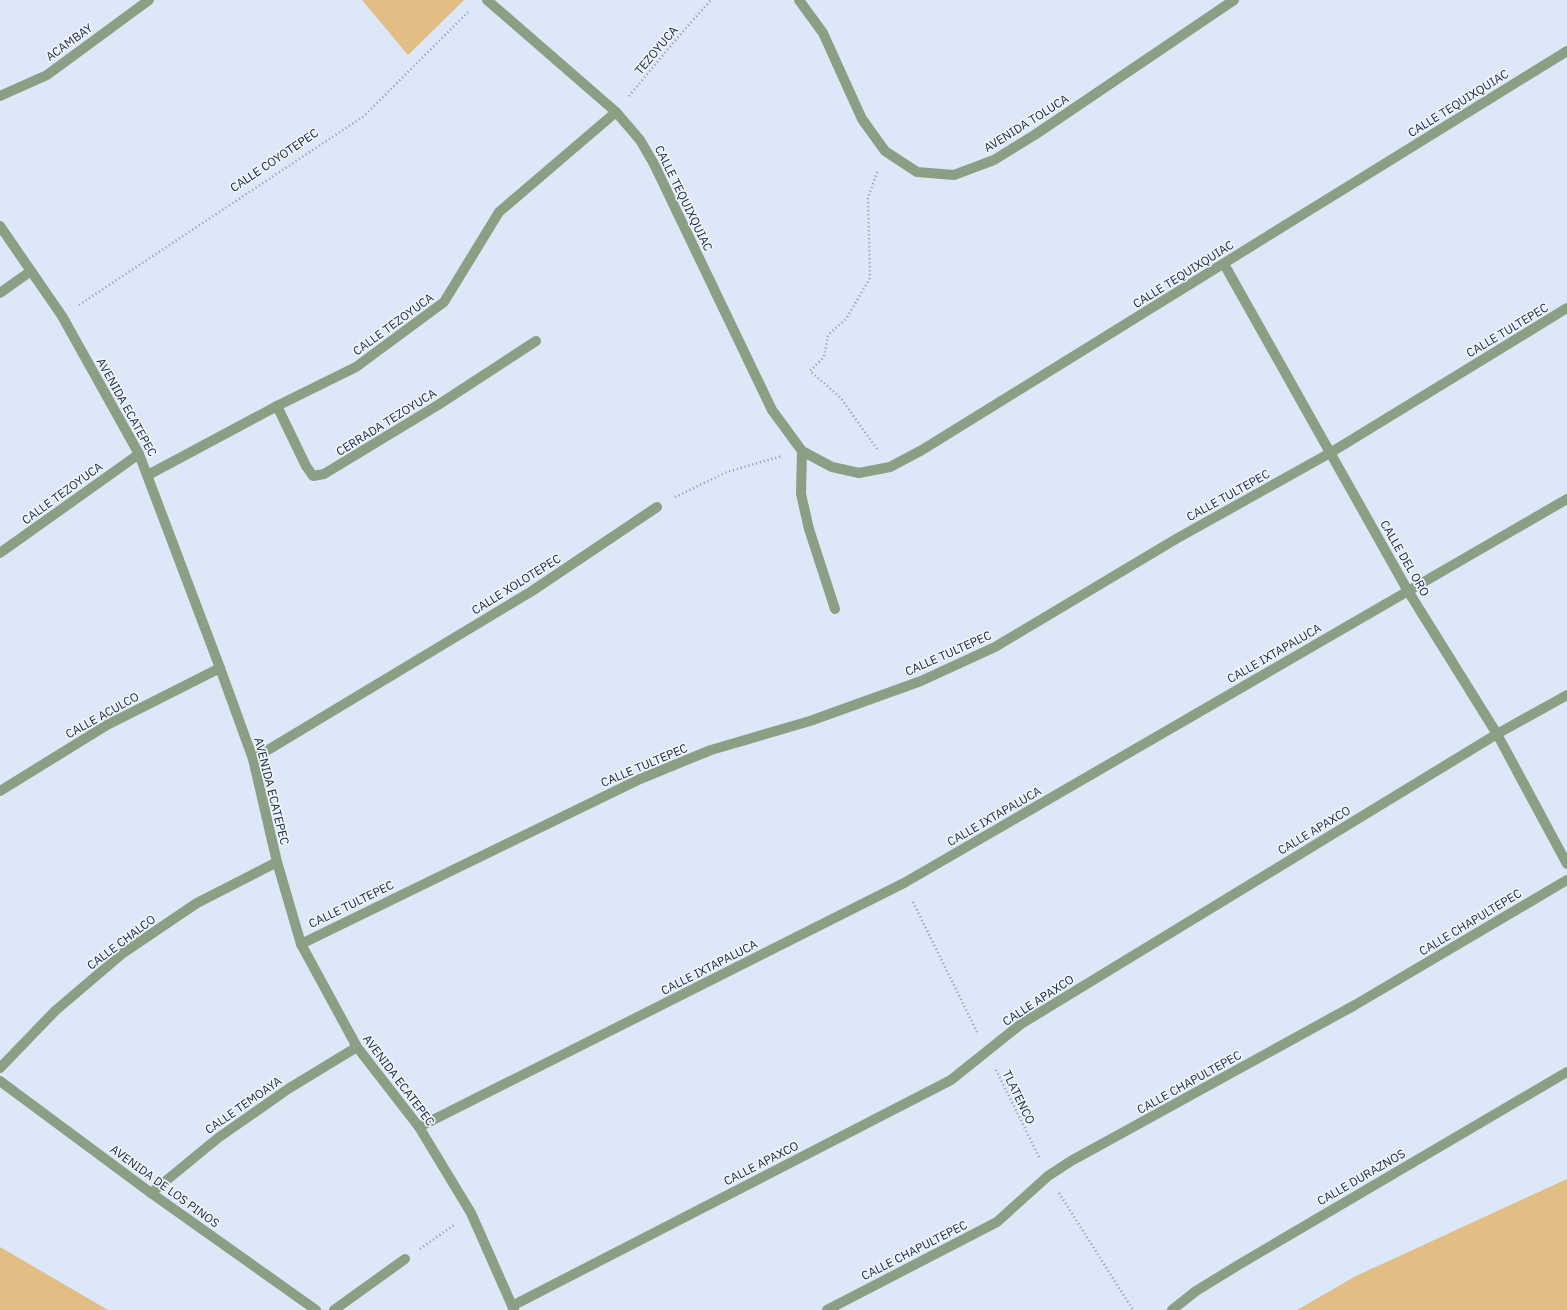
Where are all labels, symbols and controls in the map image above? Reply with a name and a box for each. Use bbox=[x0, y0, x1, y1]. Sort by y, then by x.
street label: ACAMBAY bbox=[43, 20, 95, 64]
street label: TEZOYUCA bbox=[631, 22, 681, 77]
street label: CALLE TEQUIXQUIAC bbox=[1405, 66, 1512, 140]
street label: AVENIDA TOLUCA bbox=[981, 91, 1071, 155]
street label: CALLE COYOTEPEC bbox=[227, 125, 321, 195]
street label: CALLE TEQUIXQUIAC bbox=[652, 143, 716, 254]
street label: CALLE TEQUIXQUIAC bbox=[1130, 237, 1237, 311]
street label: CALLE TEZOYUCA bbox=[350, 289, 437, 358]
street label: CALLE TULTEPEC bbox=[1463, 299, 1551, 360]
street label: AVENIDA ECATEPEC bbox=[94, 355, 161, 459]
street label: CERRADA TEZOYUCA bbox=[333, 385, 439, 459]
street label: CALLE TEZOYUCA bbox=[19, 458, 106, 527]
street label: CALLE TULTEPEC bbox=[1184, 466, 1273, 524]
street label: CALLE DEL ORO bbox=[1377, 517, 1433, 599]
street label: CALLE XOLOTEPEC bbox=[469, 550, 564, 617]
street label: CALLE IXTAPALUCA bbox=[1224, 620, 1324, 686]
street label: CALLE TULTEPEC bbox=[903, 627, 994, 679]
street label: CALLE ACULCO bbox=[63, 689, 141, 741]
street label: AVENIDA ECATEPEC bbox=[251, 736, 293, 847]
street label: CALLE TULTEPEC bbox=[598, 740, 690, 790]
street label: CALLE IXTAPALUCA bbox=[944, 783, 1044, 849]
street label: CALLE APAXCO bbox=[1275, 802, 1353, 858]
street label: CALLE TULTEPEC bbox=[306, 877, 396, 931]
street label: CALLE CHAPULTEPEC bbox=[1416, 885, 1524, 959]
street label: CALLE CHALCO bbox=[84, 911, 158, 973]
street label: CALLE IXTAPALUCA bbox=[658, 936, 760, 998]
street label: CALLE APAXCO bbox=[999, 971, 1077, 1029]
street label: AVENIDA ECATEPEC bbox=[360, 1031, 438, 1129]
street label: CALLE CHAPULTEPEC bbox=[1134, 1047, 1244, 1117]
street label: TLATENCO bbox=[1000, 1068, 1038, 1126]
street label: CALLE TEMOAYA bbox=[202, 1073, 284, 1137]
street label: CALLE APAXCO bbox=[721, 1138, 801, 1188]
street label: AVENIDA DE LOS PINOS bbox=[108, 1141, 222, 1231]
street label: CALLE DURAZNOS bbox=[1314, 1146, 1408, 1208]
street label: CALLE CHAPULTEPEC bbox=[859, 1217, 970, 1283]

